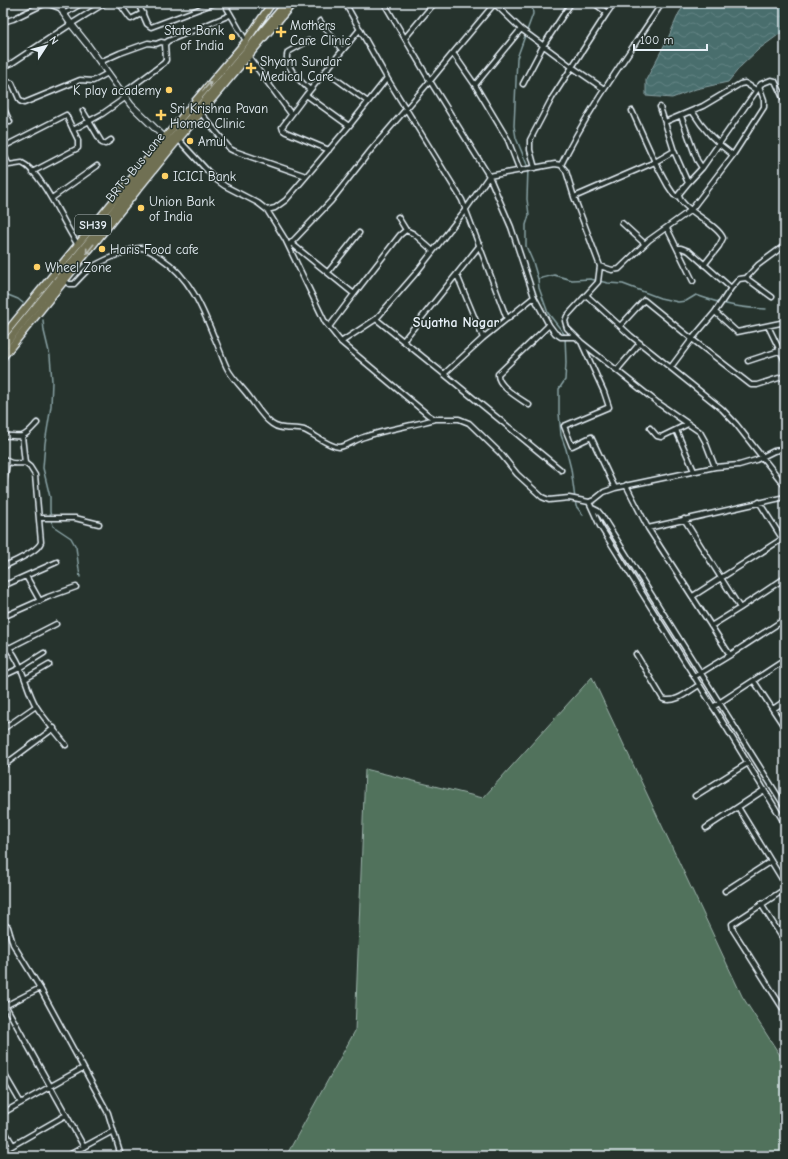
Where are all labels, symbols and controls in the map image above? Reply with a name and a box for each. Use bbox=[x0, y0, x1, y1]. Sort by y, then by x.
place label: Mothers Care Clinic bbox=[290, 18, 351, 48]
place label: State Bank of India bbox=[164, 23, 225, 53]
north arrow bbox=[26, 26, 66, 66]
marker: Mothers Care Clinic bbox=[275, 26, 287, 38]
scale bar bbox=[634, 26, 707, 52]
marker: State Bank of India bbox=[227, 32, 237, 42]
text: 100 m bbox=[640, 33, 673, 47]
text: N bbox=[46, 34, 61, 47]
place label: Shyam Sundar Medical Care bbox=[260, 54, 342, 84]
marker: Shyam Sundar Medical Care bbox=[245, 62, 257, 74]
one-way arrow bbox=[203, 81, 212, 92]
place label: K play academy bbox=[73, 83, 161, 98]
marker: K play academy bbox=[164, 85, 174, 95]
place label: Sri Krishna Pavan Homeo Clinic bbox=[170, 101, 268, 131]
marker: Sri Krishna Pavan Homeo Clinic bbox=[155, 109, 167, 121]
street label: BRTS Bus Lane bbox=[102, 129, 168, 205]
place label: Amul bbox=[198, 134, 226, 149]
marker: Amul bbox=[185, 136, 195, 146]
place label: ICICI Bank bbox=[173, 169, 237, 184]
marker: ICICI Bank bbox=[160, 171, 170, 181]
place label: Union Bank of India bbox=[149, 194, 215, 224]
marker: Union Bank of India bbox=[136, 203, 146, 213]
road number: SH39 bbox=[75, 215, 111, 235]
place label: Haris Food cafe bbox=[110, 242, 199, 257]
one-way arrow bbox=[86, 244, 95, 255]
marker: Haris Food cafe bbox=[97, 244, 107, 254]
place label: Wheel Zone bbox=[45, 260, 112, 275]
marker: Wheel Zone bbox=[32, 262, 42, 272]
district label: Sujatha Nagar bbox=[413, 314, 500, 331]

